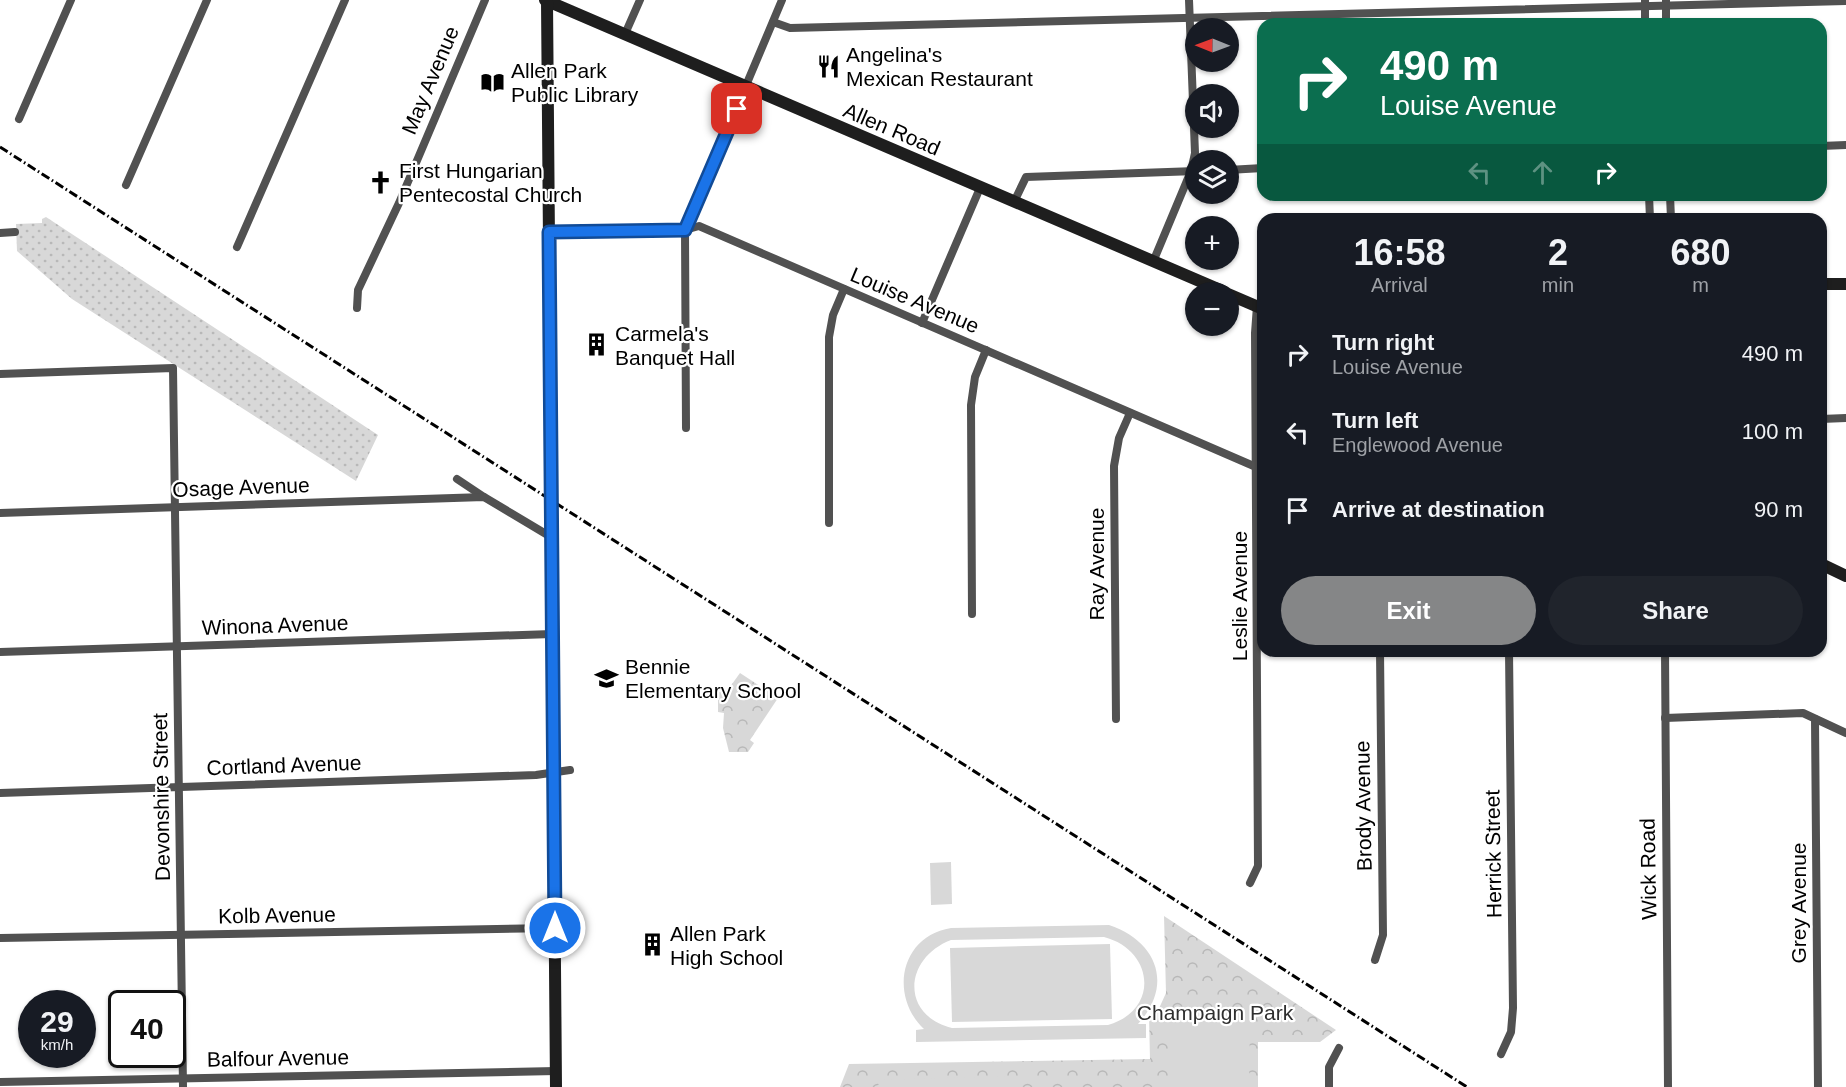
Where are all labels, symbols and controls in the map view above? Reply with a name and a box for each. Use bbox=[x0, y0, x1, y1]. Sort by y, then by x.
north arrow bbox=[1185, 18, 1239, 72]
map controls bbox=[1185, 18, 1239, 336]
street label: May Avenue bbox=[397, 22, 463, 138]
icon: right bbox=[1281, 42, 1359, 120]
text: 490 m bbox=[1380, 42, 1499, 89]
place label: Angelina's Mexican Restaurant bbox=[846, 43, 1033, 90]
restaurant icon: Angelina's Mexican Restaurant bbox=[815, 53, 841, 79]
place label: Allen Park Public Library bbox=[511, 59, 639, 106]
library icon: Allen Park Public Library bbox=[480, 69, 506, 95]
pin bbox=[711, 83, 762, 134]
button: sound bbox=[1185, 84, 1239, 138]
text: Louise Avenue bbox=[1380, 91, 1557, 121]
icon: arrive bbox=[720, 92, 753, 125]
street label: Allen Road bbox=[840, 98, 944, 160]
button: layers bbox=[1185, 150, 1239, 204]
icon: left bbox=[1463, 156, 1496, 189]
icon: ahead bbox=[1526, 156, 1559, 189]
icon: right bbox=[1589, 156, 1622, 189]
place label: First Hungarian Pentecostal Church bbox=[399, 159, 582, 206]
church icon: First Hungarian Pentecostal Church bbox=[368, 169, 394, 195]
button: + bbox=[1185, 216, 1239, 270]
text: 16:58 bbox=[1353, 232, 1445, 273]
text: 2 bbox=[1548, 232, 1568, 273]
text: 680 bbox=[1670, 232, 1731, 273]
street label: Louise Avenue bbox=[847, 263, 983, 337]
text: Arrival bbox=[1371, 274, 1428, 296]
text: min bbox=[1542, 274, 1574, 296]
text: m bbox=[1692, 274, 1709, 296]
button: − bbox=[1185, 282, 1239, 336]
place label: Carmela's Banquet Hall bbox=[615, 322, 735, 369]
text: Turn right bbox=[1332, 330, 1434, 355]
building icon: Carmela's Banquet Hall bbox=[584, 332, 610, 358]
icon: right bbox=[1281, 338, 1314, 371]
text: 490 m bbox=[1742, 341, 1803, 366]
text: Louise Avenue bbox=[1332, 356, 1463, 378]
text: Turn left bbox=[1332, 408, 1418, 433]
icon: left bbox=[1281, 416, 1314, 449]
text: 100 m bbox=[1742, 419, 1803, 444]
text: Englewood Avenue bbox=[1332, 434, 1503, 456]
street label: Osage Avenue bbox=[172, 473, 310, 501]
icon: arrive bbox=[1281, 494, 1314, 527]
text: Arrive at destination bbox=[1332, 497, 1545, 522]
text: 90 m bbox=[1754, 497, 1803, 522]
street label: Ray Avenue bbox=[1085, 508, 1108, 620]
street label: Leslie Avenue bbox=[1228, 531, 1251, 661]
button: Exit bbox=[1281, 576, 1536, 645]
button: Share bbox=[1548, 576, 1803, 645]
street label: Winona Avenue bbox=[201, 611, 349, 639]
place label: Bennie Elementary School bbox=[625, 655, 801, 702]
school or university icon: Bennie Elementary School bbox=[594, 665, 620, 691]
street label: Devonshire Street bbox=[148, 713, 174, 881]
street label: Brody Avenue bbox=[1350, 741, 1376, 871]
street label: Cortland Avenue bbox=[206, 751, 362, 779]
street label: Herrick Street bbox=[1480, 789, 1506, 918]
street label: Wick Road bbox=[1636, 818, 1660, 920]
street label: Grey Avenue bbox=[1787, 842, 1810, 964]
position arrow bbox=[523, 896, 587, 960]
street label: Kolb Avenue bbox=[218, 902, 336, 928]
place label: Allen Park High School bbox=[670, 922, 783, 969]
building icon: Allen Park High School bbox=[639, 932, 665, 958]
speed limit sign: 40 bbox=[108, 990, 186, 1068]
park label: Champaign Park bbox=[1137, 1001, 1294, 1024]
text: 29 bbox=[40, 1005, 74, 1038]
text: km/h bbox=[41, 1036, 73, 1053]
street label: Balfour Avenue bbox=[207, 1045, 349, 1071]

